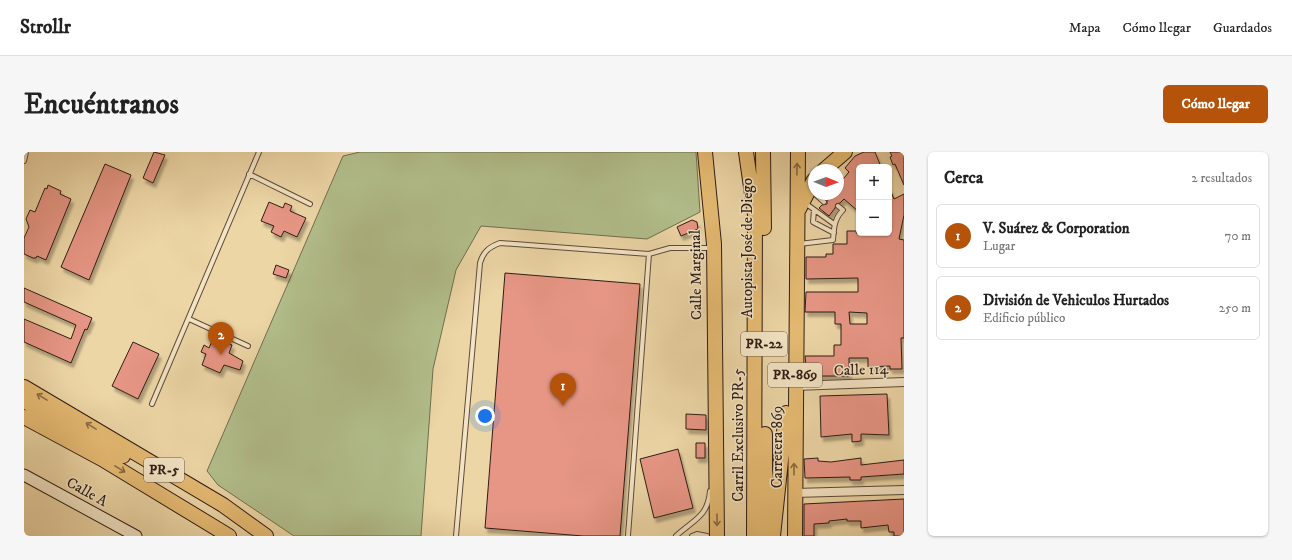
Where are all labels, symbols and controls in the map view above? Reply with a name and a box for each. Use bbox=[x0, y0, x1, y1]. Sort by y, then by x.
text: Strollr bbox=[20, 16, 71, 39]
text: Mapa bbox=[1069, 19, 1100, 37]
text: Cómo llegar bbox=[1122, 19, 1191, 37]
text: Guardados bbox=[1213, 19, 1272, 37]
button: Cómo llegar bbox=[1163, 85, 1268, 123]
text: Encuéntranos bbox=[24, 87, 179, 122]
one-way arrow bbox=[794, 163, 801, 176]
north arrow bbox=[808, 164, 844, 200]
map controls bbox=[856, 164, 892, 236]
button: + bbox=[856, 164, 892, 200]
text: Cerca bbox=[944, 167, 983, 189]
text: 2 resultados bbox=[1191, 170, 1252, 186]
street label: Autopista José de Diego bbox=[738, 178, 757, 318]
button: − bbox=[856, 200, 892, 236]
text: V. Suárez & Corporation bbox=[983, 219, 1130, 238]
text: 1 bbox=[956, 228, 960, 244]
text: 70 m bbox=[1225, 228, 1251, 244]
street label: Calle Marginal bbox=[686, 229, 706, 320]
text: Lugar bbox=[983, 238, 1015, 254]
text: División de Vehiculos Hurtados bbox=[983, 291, 1169, 310]
text: 2 bbox=[955, 300, 961, 316]
text: 250 m bbox=[1219, 300, 1251, 316]
text: Edificio público bbox=[983, 310, 1065, 326]
pin: 2 bbox=[208, 322, 234, 355]
road number: PR-22 bbox=[741, 332, 787, 356]
street label: Calle 114 bbox=[833, 360, 889, 380]
road number: PR-869 bbox=[768, 363, 822, 387]
street label: Carril Exclusivo PR-5 bbox=[729, 368, 748, 502]
pin: 1 bbox=[550, 373, 576, 406]
one-way arrow bbox=[36, 393, 48, 401]
your location bbox=[475, 406, 495, 426]
street label: Carretera 869 bbox=[768, 406, 787, 488]
one-way arrow bbox=[85, 422, 97, 430]
road number: PR-5 bbox=[144, 458, 184, 482]
one-way arrow bbox=[790, 463, 798, 476]
one-way arrow bbox=[114, 465, 125, 473]
street label: Calle A bbox=[63, 473, 111, 511]
one-way arrow bbox=[713, 513, 721, 526]

